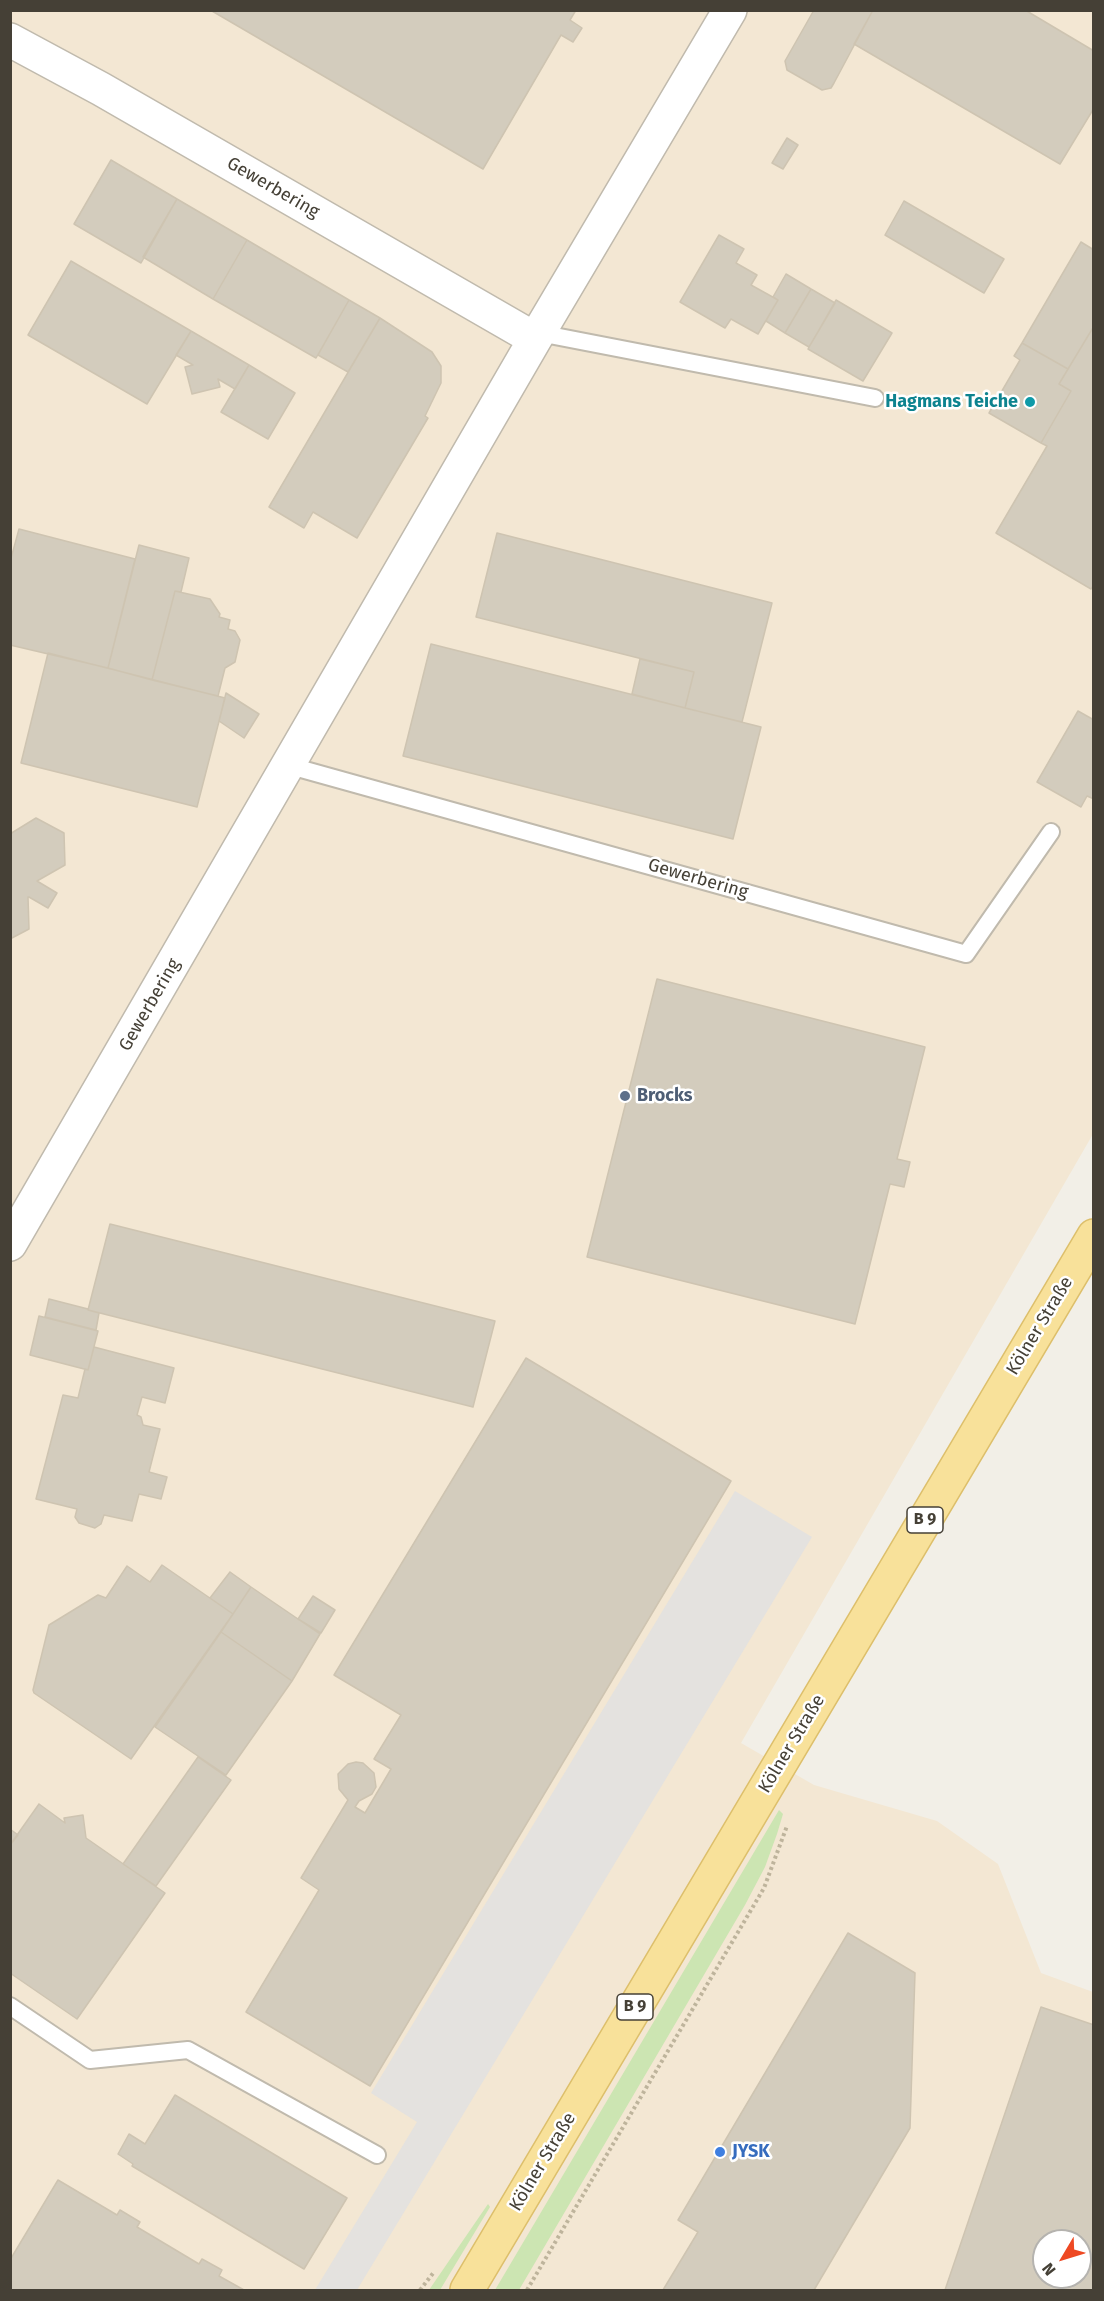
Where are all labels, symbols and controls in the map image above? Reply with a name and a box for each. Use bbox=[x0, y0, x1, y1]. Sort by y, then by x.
street label: Gewerbering bbox=[223, 153, 323, 223]
place label: Hagmans Teiche bbox=[885, 391, 1018, 413]
marker: Hagmans Teiche bbox=[1023, 395, 1037, 409]
street label: Gewerbering bbox=[645, 854, 751, 904]
street label: Gewerbering bbox=[115, 955, 185, 1055]
place label: Brocks bbox=[637, 1085, 692, 1107]
marker: Brocks bbox=[618, 1089, 632, 1103]
street label: Kölner Straße bbox=[1002, 1273, 1078, 1379]
road number: B 9 bbox=[907, 1507, 943, 1533]
street label: Kölner Straße bbox=[754, 1691, 830, 1797]
road number: B 9 bbox=[617, 1994, 653, 2020]
street label: Kölner Straße bbox=[505, 2109, 581, 2215]
place label: JYSK bbox=[732, 2141, 770, 2163]
marker: JYSK bbox=[713, 2145, 727, 2159]
north arrow bbox=[1032, 2229, 1092, 2289]
text: N bbox=[1038, 2259, 1060, 2279]

